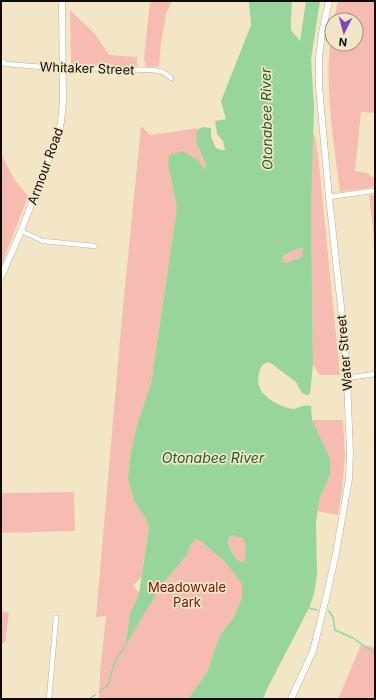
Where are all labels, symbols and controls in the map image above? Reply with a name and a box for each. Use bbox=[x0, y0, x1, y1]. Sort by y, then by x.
north arrow bbox=[324, 12, 364, 52]
text: N bbox=[338, 35, 348, 49]
street label: Whitaker Street bbox=[39, 58, 135, 78]
water label: Otonabee River bbox=[257, 67, 275, 170]
street label: Armour Road bbox=[24, 125, 66, 207]
street label: Water Street bbox=[333, 314, 355, 392]
water label: Otonabee River bbox=[162, 449, 265, 466]
park label: Meadowvale Park bbox=[148, 579, 226, 610]

